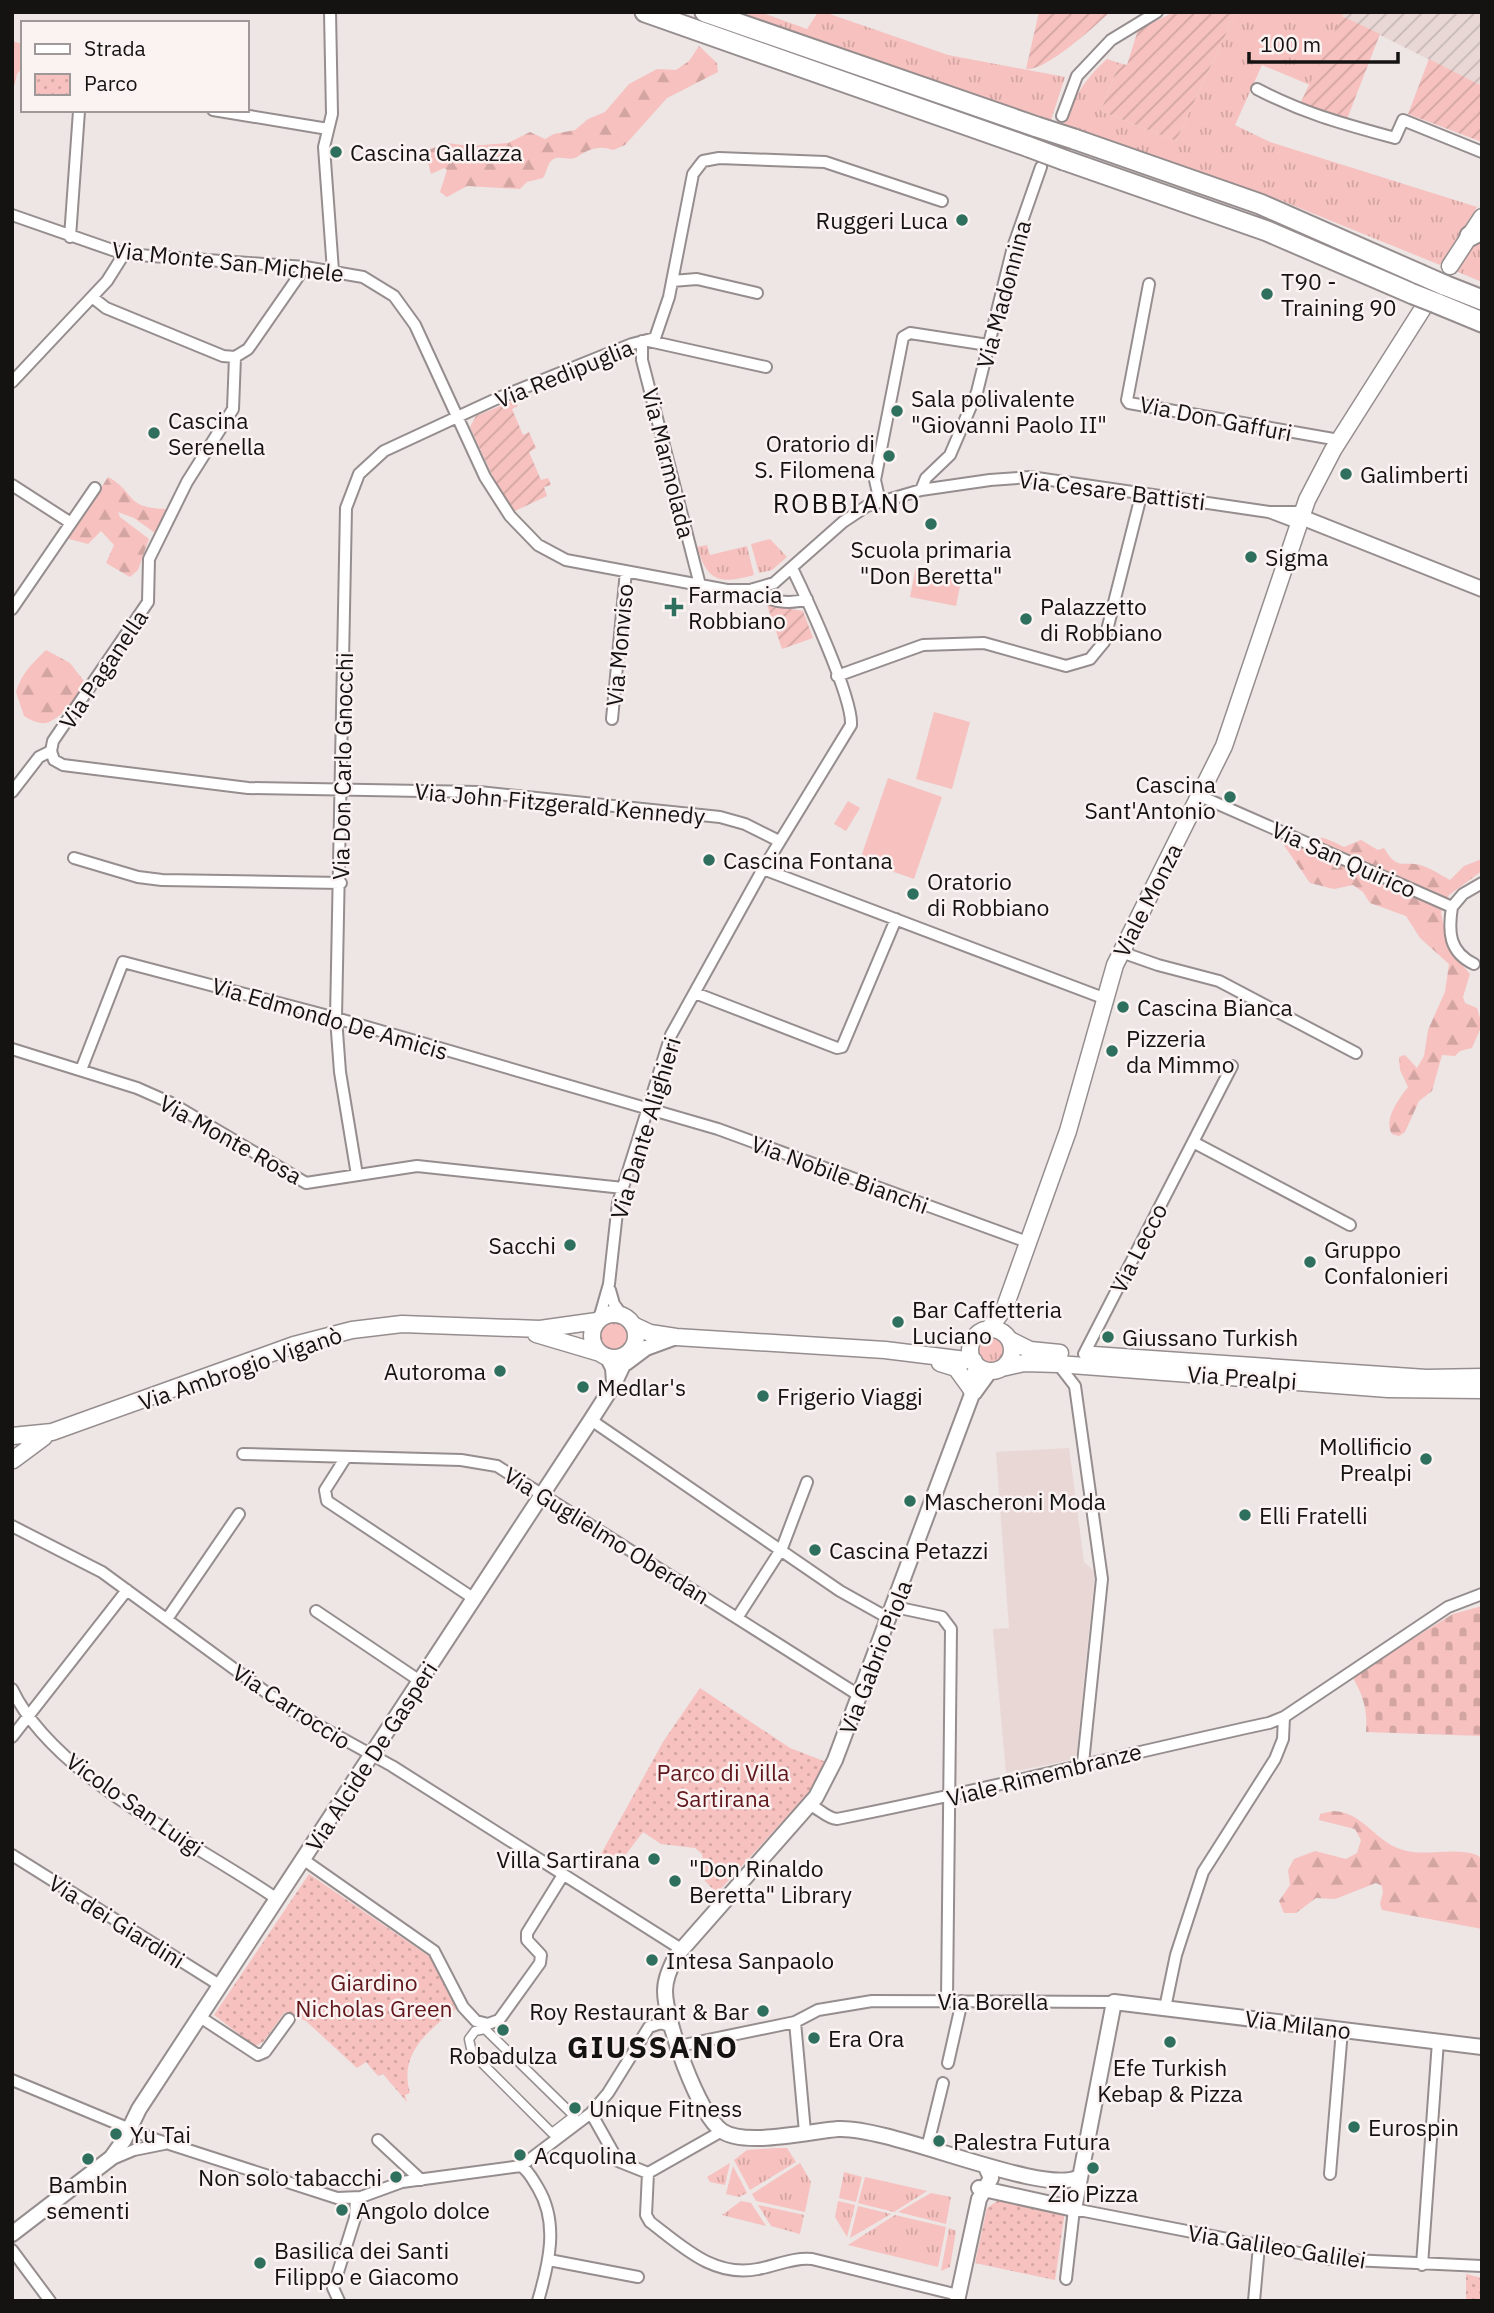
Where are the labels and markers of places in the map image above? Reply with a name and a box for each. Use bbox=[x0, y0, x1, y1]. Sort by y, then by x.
place label: Cascina Gallazza bbox=[350, 137, 522, 167]
marker: Cascina Gallazza bbox=[328, 144, 344, 160]
place label: Ruggeri Luca bbox=[816, 205, 948, 235]
marker: Ruggeri Luca bbox=[954, 212, 970, 228]
place label: T90 - Training 90 bbox=[1281, 266, 1397, 322]
marker: T90 - Training 90 bbox=[1259, 286, 1275, 302]
place label: Sala polivalente "Giovanni Paolo II" bbox=[911, 383, 1107, 439]
marker: Sala polivalente "Giovanni Paolo II" bbox=[889, 403, 905, 419]
place label: Cascina Serenella bbox=[168, 405, 265, 461]
marker: Cascina Serenella bbox=[146, 425, 162, 441]
place label: Oratorio di S. Filomena bbox=[754, 428, 875, 484]
marker: Oratorio di S. Filomena bbox=[881, 448, 897, 464]
place label: Galimberti bbox=[1360, 459, 1469, 489]
marker: Galimberti bbox=[1338, 466, 1354, 482]
marker: Scuola primaria "Don Beretta" bbox=[923, 516, 939, 532]
place label: Scuola primaria "Don Beretta" bbox=[850, 534, 1012, 590]
place label: Sigma bbox=[1265, 542, 1329, 572]
marker: Sigma bbox=[1243, 549, 1259, 565]
place label: Farmacia Robbiano bbox=[688, 579, 786, 635]
place label: Palazzetto di Robbiano bbox=[1040, 591, 1162, 647]
marker: Farmacia Robbiano bbox=[666, 599, 682, 615]
marker: Palazzetto di Robbiano bbox=[1018, 611, 1034, 627]
place label: Cascina Sant'Antonio bbox=[1084, 769, 1216, 825]
marker: Cascina Sant'Antonio bbox=[1222, 789, 1238, 805]
place label: Cascina Fontana bbox=[723, 845, 893, 875]
marker: Cascina Fontana bbox=[701, 852, 717, 868]
place label: Oratorio di Robbiano bbox=[927, 866, 1049, 922]
marker: Oratorio di Robbiano bbox=[905, 886, 921, 902]
place label: Cascina Bianca bbox=[1137, 992, 1293, 1022]
marker: Cascina Bianca bbox=[1115, 999, 1131, 1015]
place label: Pizzeria da Mimmo bbox=[1126, 1023, 1235, 1079]
marker: Pizzeria da Mimmo bbox=[1104, 1043, 1120, 1059]
place label: Sacchi bbox=[489, 1230, 556, 1260]
place label: Gruppo Confalonieri bbox=[1324, 1234, 1449, 1290]
marker: Sacchi bbox=[562, 1237, 578, 1253]
marker: Gruppo Confalonieri bbox=[1302, 1254, 1318, 1270]
place label: Bar Caffetteria Luciano bbox=[912, 1294, 1062, 1350]
marker: Bar Caffetteria Luciano bbox=[890, 1314, 906, 1330]
place label: Giussano Turkish bbox=[1122, 1322, 1298, 1352]
marker: Giussano Turkish bbox=[1100, 1329, 1116, 1345]
place label: Autoroma bbox=[384, 1356, 486, 1386]
marker: Autoroma bbox=[492, 1363, 508, 1379]
place label: Medlar's bbox=[597, 1372, 686, 1402]
marker: Medlar's bbox=[575, 1379, 591, 1395]
place label: Frigerio Viaggi bbox=[777, 1381, 923, 1411]
marker: Frigerio Viaggi bbox=[755, 1388, 771, 1404]
place label: Mollificio Prealpi bbox=[1319, 1431, 1412, 1487]
marker: Mollificio Prealpi bbox=[1418, 1451, 1434, 1467]
place label: Mascheroni Moda bbox=[924, 1486, 1106, 1516]
marker: Mascheroni Moda bbox=[902, 1493, 918, 1509]
place label: Elli Fratelli bbox=[1259, 1500, 1368, 1530]
marker: Elli Fratelli bbox=[1237, 1507, 1253, 1523]
place label: Cascina Petazzi bbox=[829, 1535, 988, 1565]
marker: Cascina Petazzi bbox=[807, 1542, 823, 1558]
place label: Villa Sartirana bbox=[496, 1844, 640, 1874]
marker: Villa Sartirana bbox=[646, 1851, 662, 1867]
place label: "Don Rinaldo Beretta" Library bbox=[689, 1853, 852, 1909]
marker: "Don Rinaldo Beretta" Library bbox=[667, 1873, 683, 1889]
place label: Intesa Sanpaolo bbox=[666, 1945, 834, 1975]
marker: Intesa Sanpaolo bbox=[644, 1952, 660, 1968]
place label: Roy Restaurant & Bar bbox=[529, 1996, 750, 2026]
marker: Roy Restaurant & Bar bbox=[755, 2003, 771, 2019]
marker: Robadulza bbox=[495, 2022, 511, 2038]
place label: Era Ora bbox=[828, 2023, 904, 2053]
marker: Era Ora bbox=[806, 2030, 822, 2046]
marker: Efe Turkish Kebap & Pizza bbox=[1162, 2034, 1178, 2050]
place label: Robadulza bbox=[449, 2040, 557, 2070]
place label: Efe Turkish Kebap & Pizza bbox=[1097, 2052, 1243, 2108]
place label: Unique Fitness bbox=[589, 2093, 743, 2123]
marker: Unique Fitness bbox=[567, 2100, 583, 2116]
place label: Eurospin bbox=[1368, 2112, 1459, 2142]
place label: Yu Tai bbox=[130, 2119, 191, 2149]
marker: Eurospin bbox=[1346, 2119, 1362, 2135]
marker: Yu Tai bbox=[108, 2126, 124, 2142]
place label: Palestra Futura bbox=[953, 2126, 1110, 2156]
marker: Palestra Futura bbox=[931, 2133, 947, 2149]
place label: Acquolina bbox=[534, 2140, 637, 2170]
marker: Acquolina bbox=[512, 2147, 528, 2163]
marker: Bambin sementi bbox=[80, 2151, 96, 2167]
marker: Zio Pizza bbox=[1085, 2160, 1101, 2176]
place label: Non solo tabacchi bbox=[198, 2162, 382, 2192]
place label: Bambin sementi bbox=[46, 2169, 130, 2225]
marker: Non solo tabacchi bbox=[388, 2169, 404, 2185]
place label: Zio Pizza bbox=[1048, 2178, 1138, 2208]
place label: Angolo dolce bbox=[356, 2195, 490, 2225]
marker: Angolo dolce bbox=[334, 2202, 350, 2218]
place label: Basilica dei Santi Filippo e Giacomo bbox=[274, 2235, 459, 2291]
marker: Basilica dei Santi Filippo e Giacomo bbox=[252, 2255, 268, 2271]

